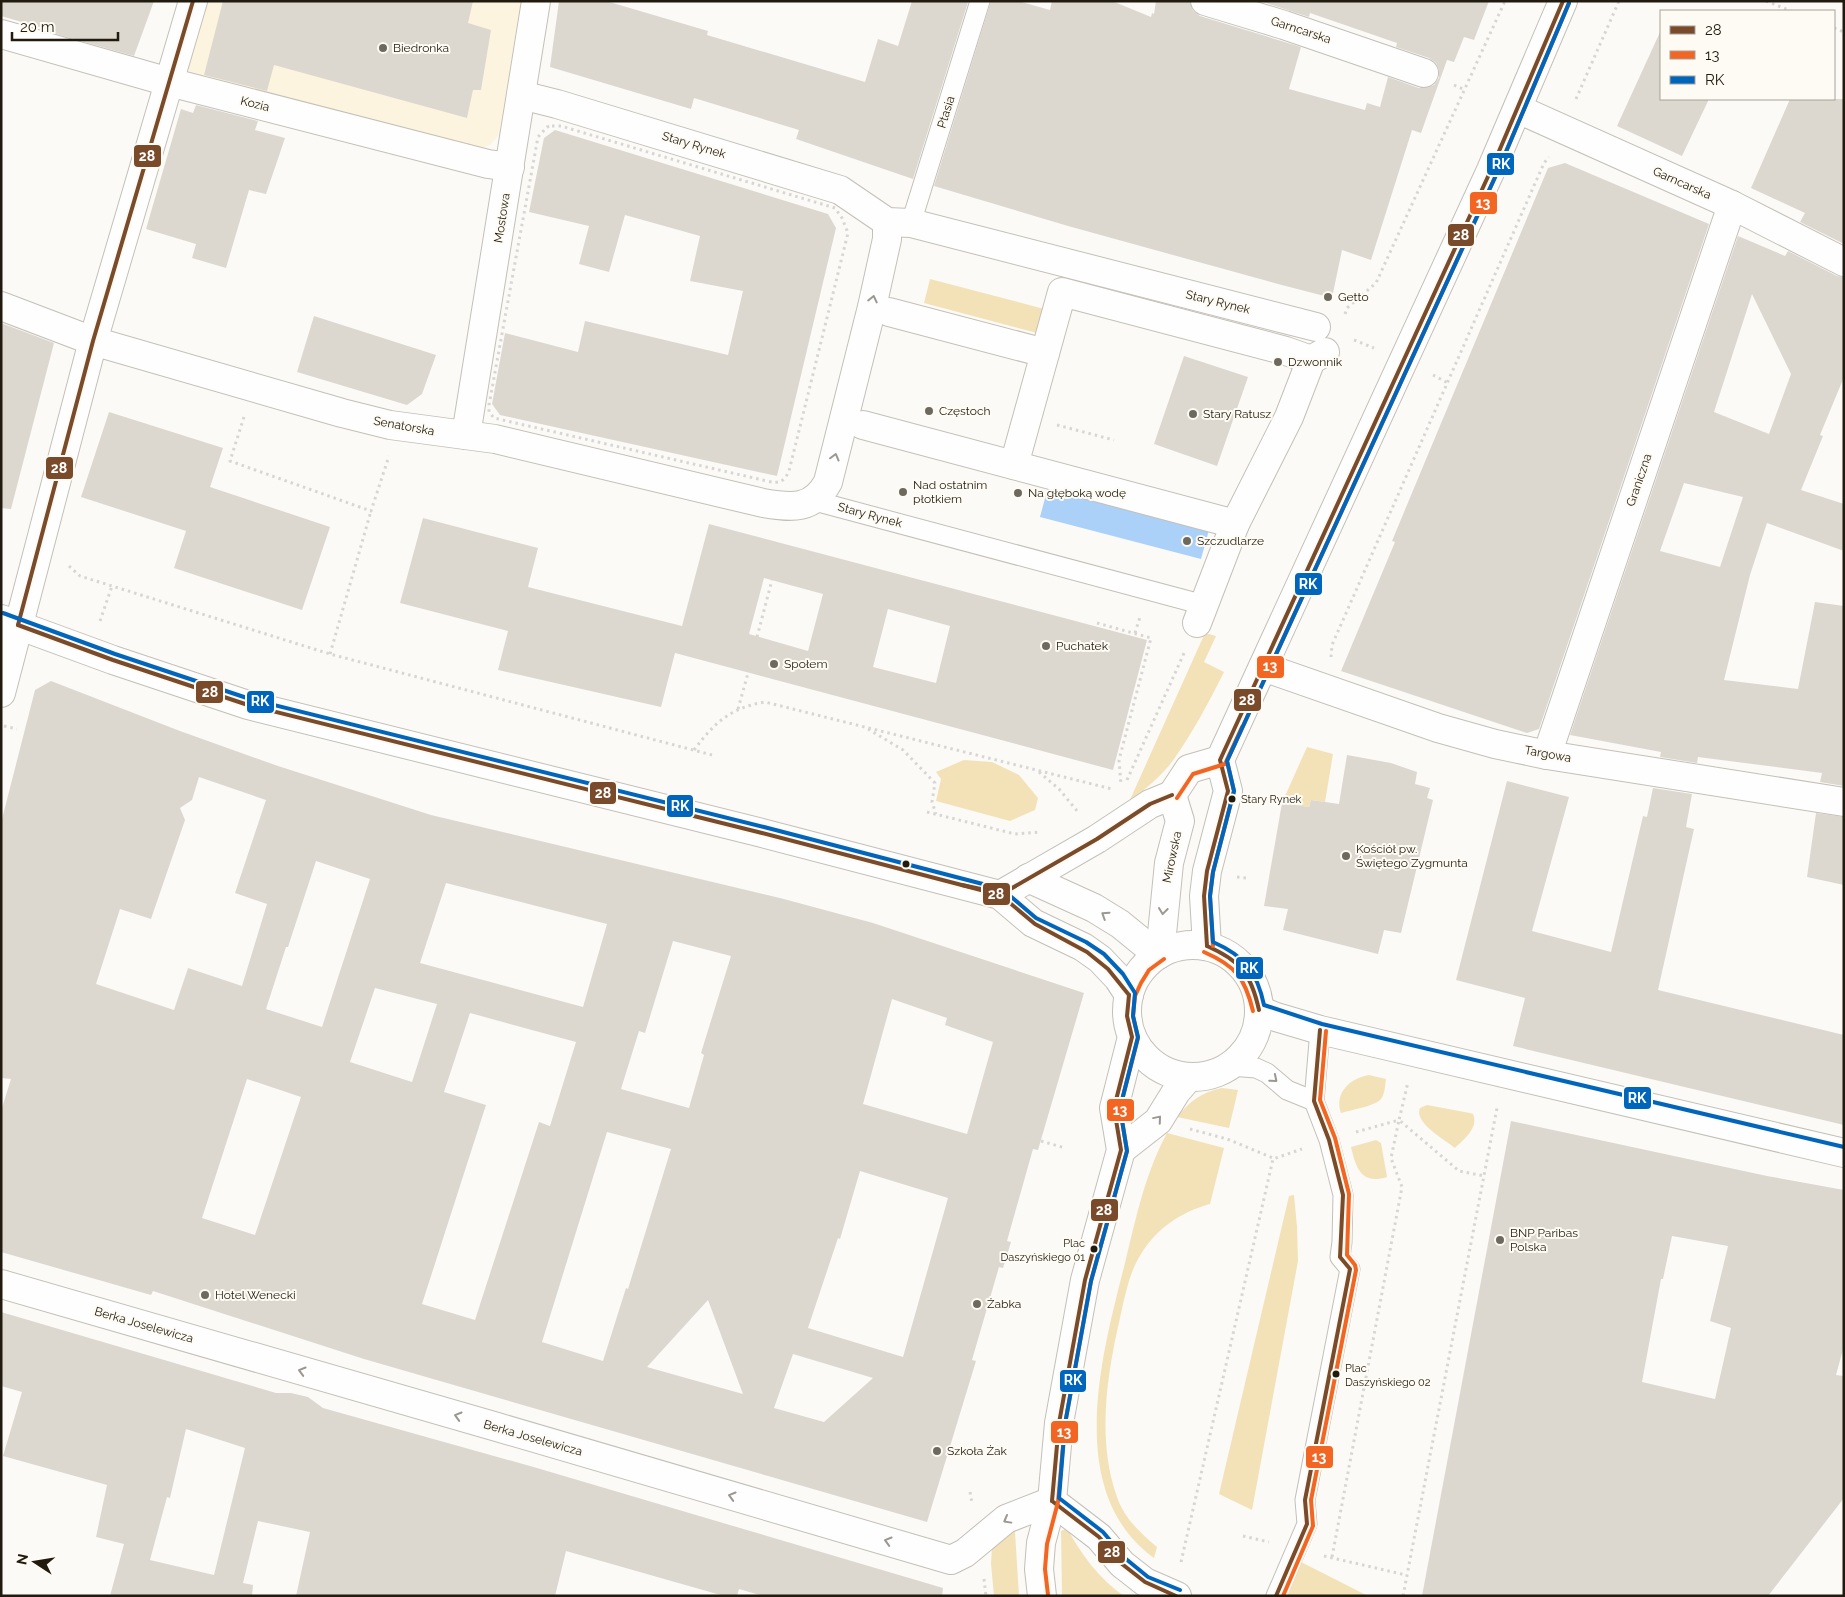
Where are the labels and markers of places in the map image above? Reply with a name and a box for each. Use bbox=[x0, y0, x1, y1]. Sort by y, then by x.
place label: Biedronka bbox=[393, 41, 449, 55]
marker: Biedronka bbox=[377, 42, 389, 54]
place label: Getto bbox=[1338, 290, 1369, 304]
marker: Getto bbox=[1322, 291, 1334, 303]
place label: Dzwonnik bbox=[1288, 355, 1343, 369]
marker: Dzwonnik bbox=[1272, 356, 1284, 368]
place label: Częstoch bbox=[939, 404, 990, 418]
marker: Częstoch bbox=[923, 405, 935, 417]
place label: Stary Ratusz bbox=[1203, 407, 1271, 421]
marker: Stary Ratusz bbox=[1187, 408, 1199, 420]
place label: Nad ostatnim płotkiem bbox=[913, 478, 987, 506]
marker: Nad ostatnim płotkiem bbox=[897, 486, 909, 498]
place label: Na głęboką wodę bbox=[1028, 486, 1126, 500]
marker: Na głęboką wodę bbox=[1012, 487, 1024, 499]
place label: Szczudlarze bbox=[1197, 534, 1264, 548]
marker: Szczudlarze bbox=[1181, 535, 1193, 547]
place label: Puchatek bbox=[1056, 639, 1109, 653]
marker: Puchatek bbox=[1040, 640, 1052, 652]
place label: Społem bbox=[784, 657, 827, 671]
marker: Społem bbox=[768, 658, 780, 670]
place label: Stary Rynek bbox=[1241, 793, 1302, 806]
marker: Stary Rynek bbox=[1227, 794, 1237, 804]
place label: Kościół pw. Świętego Zygmunta bbox=[1356, 842, 1468, 870]
marker: Kościół pw. Świętego Zygmunta bbox=[1340, 850, 1352, 862]
unlabelled marker bbox=[901, 859, 911, 869]
place label: BNP Paribas Polska bbox=[1510, 1226, 1578, 1254]
marker: BNP Paribas Polska bbox=[1494, 1234, 1506, 1246]
place label: Plac Daszyńskiego 01 bbox=[1000, 1237, 1085, 1264]
marker: Plac Daszyńskiego 01 bbox=[1089, 1244, 1099, 1254]
place label: Hotel Wenecki bbox=[215, 1288, 296, 1302]
marker: Hotel Wenecki bbox=[199, 1289, 211, 1301]
place label: Żabka bbox=[987, 1297, 1021, 1311]
marker: Żabka bbox=[971, 1298, 983, 1310]
place label: Plac Daszyńskiego 02 bbox=[1345, 1362, 1431, 1389]
marker: Plac Daszyńskiego 02 bbox=[1331, 1369, 1341, 1379]
place label: Szkoła Żak bbox=[947, 1444, 1008, 1458]
marker: Szkoła Żak bbox=[931, 1445, 943, 1457]

